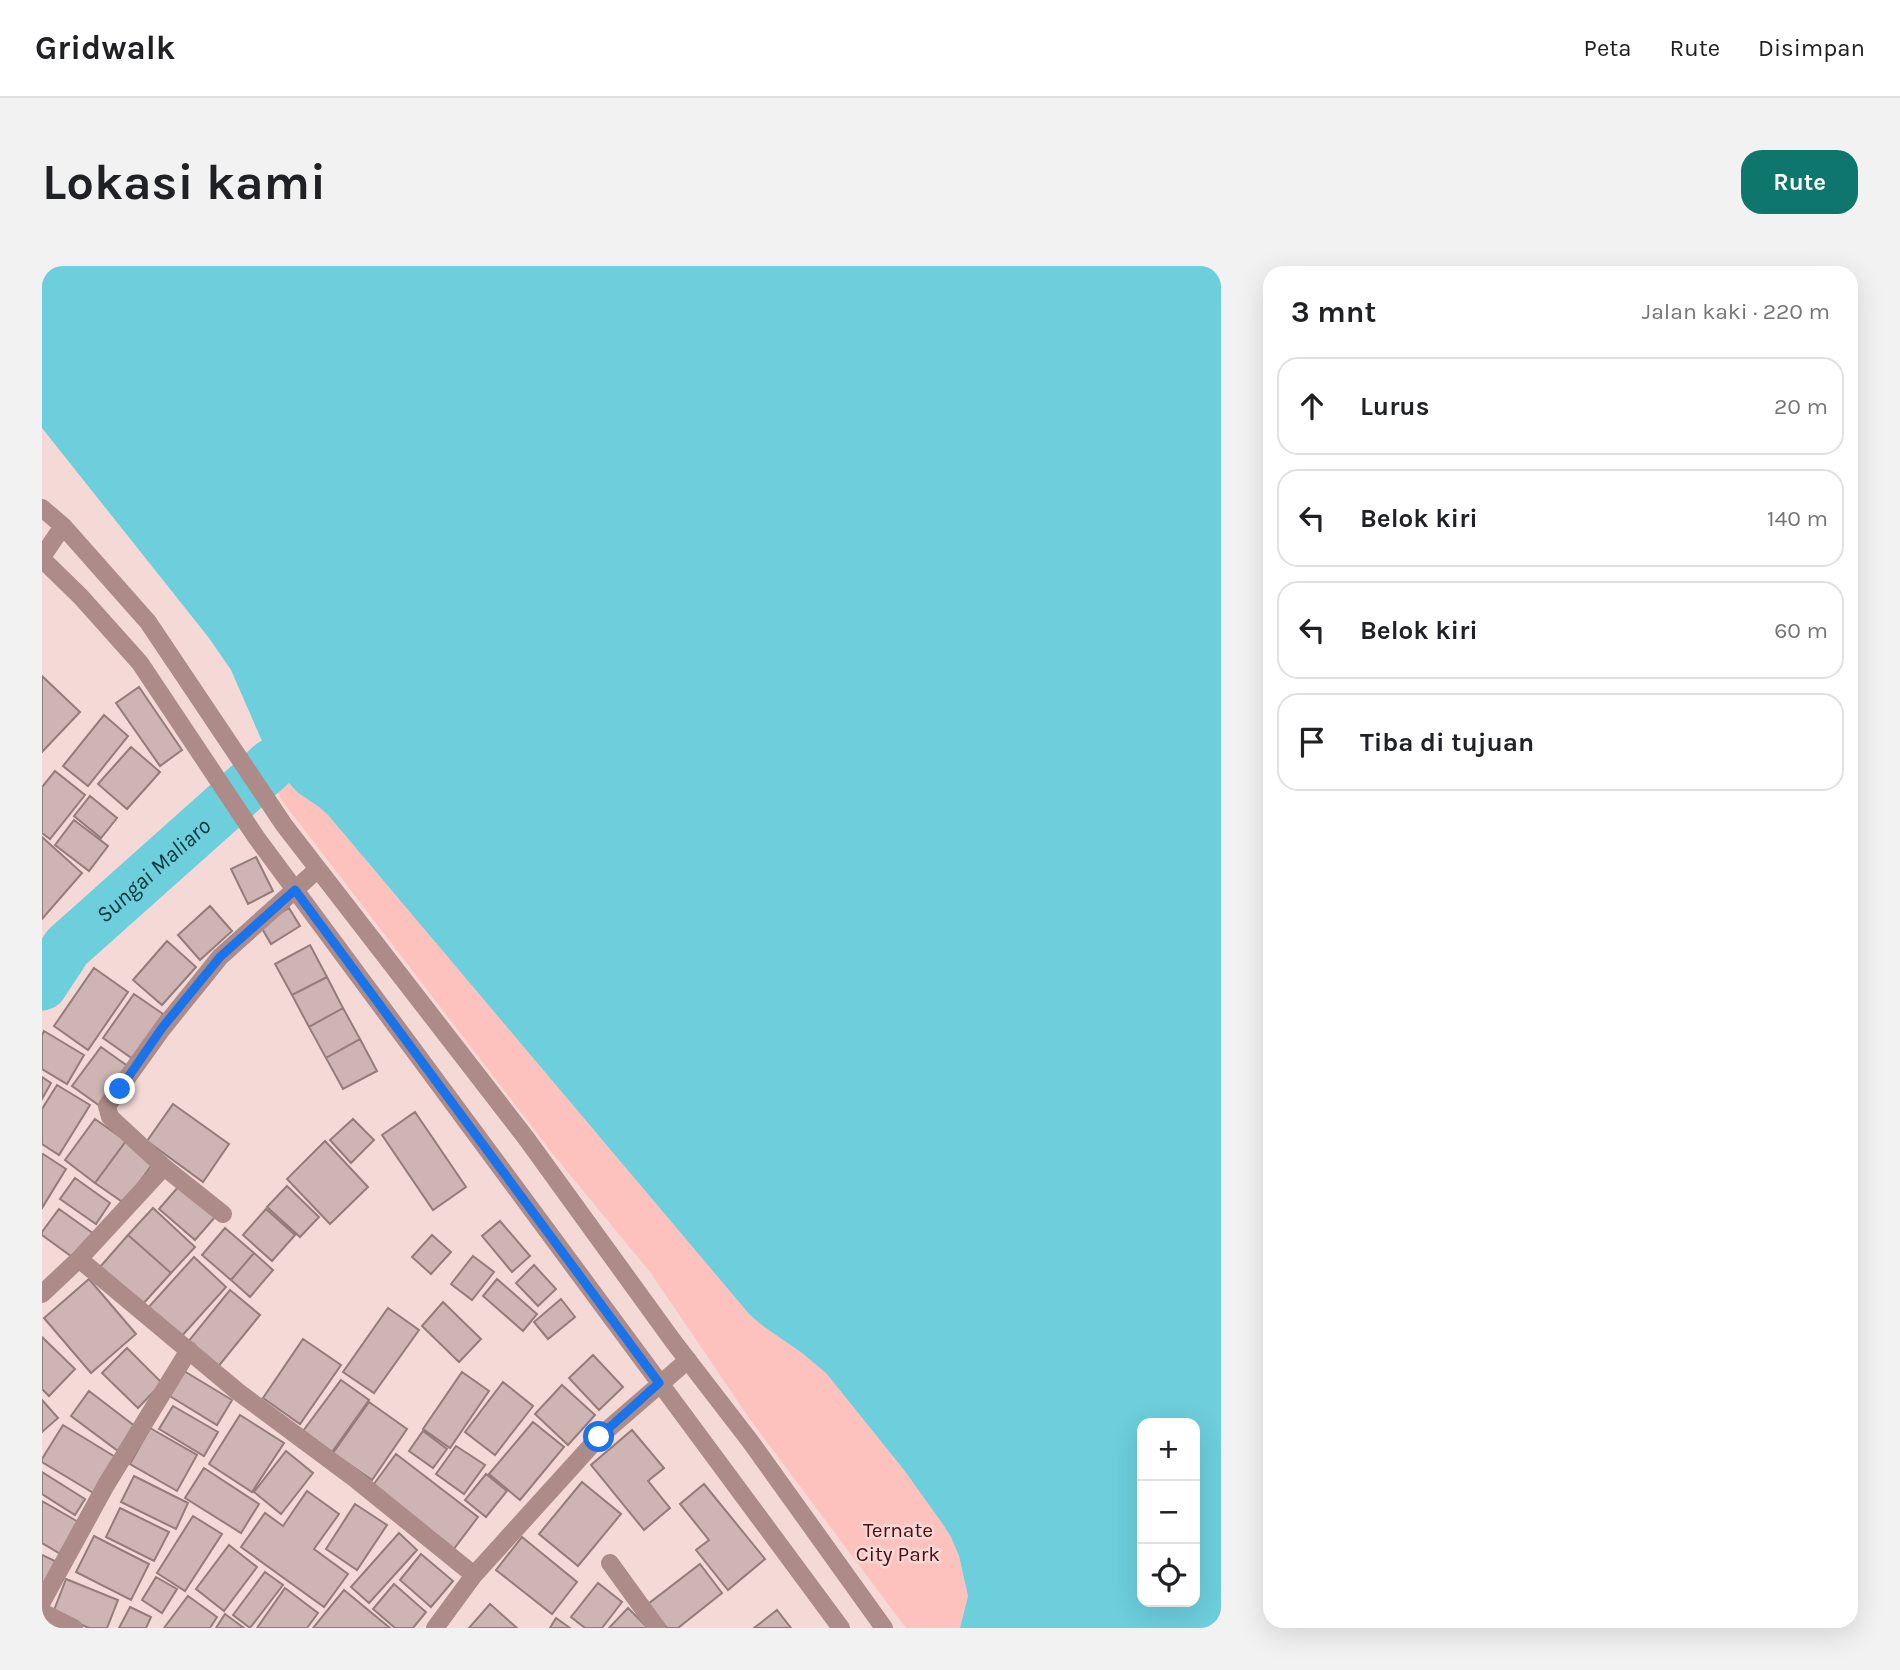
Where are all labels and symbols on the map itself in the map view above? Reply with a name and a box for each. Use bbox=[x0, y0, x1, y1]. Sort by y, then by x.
water label: Sungai Maliaro bbox=[91, 812, 216, 928]
route end bbox=[104, 1073, 135, 1104]
route start bbox=[583, 1421, 614, 1452]
park label: Ternate City Park bbox=[856, 1518, 940, 1566]

